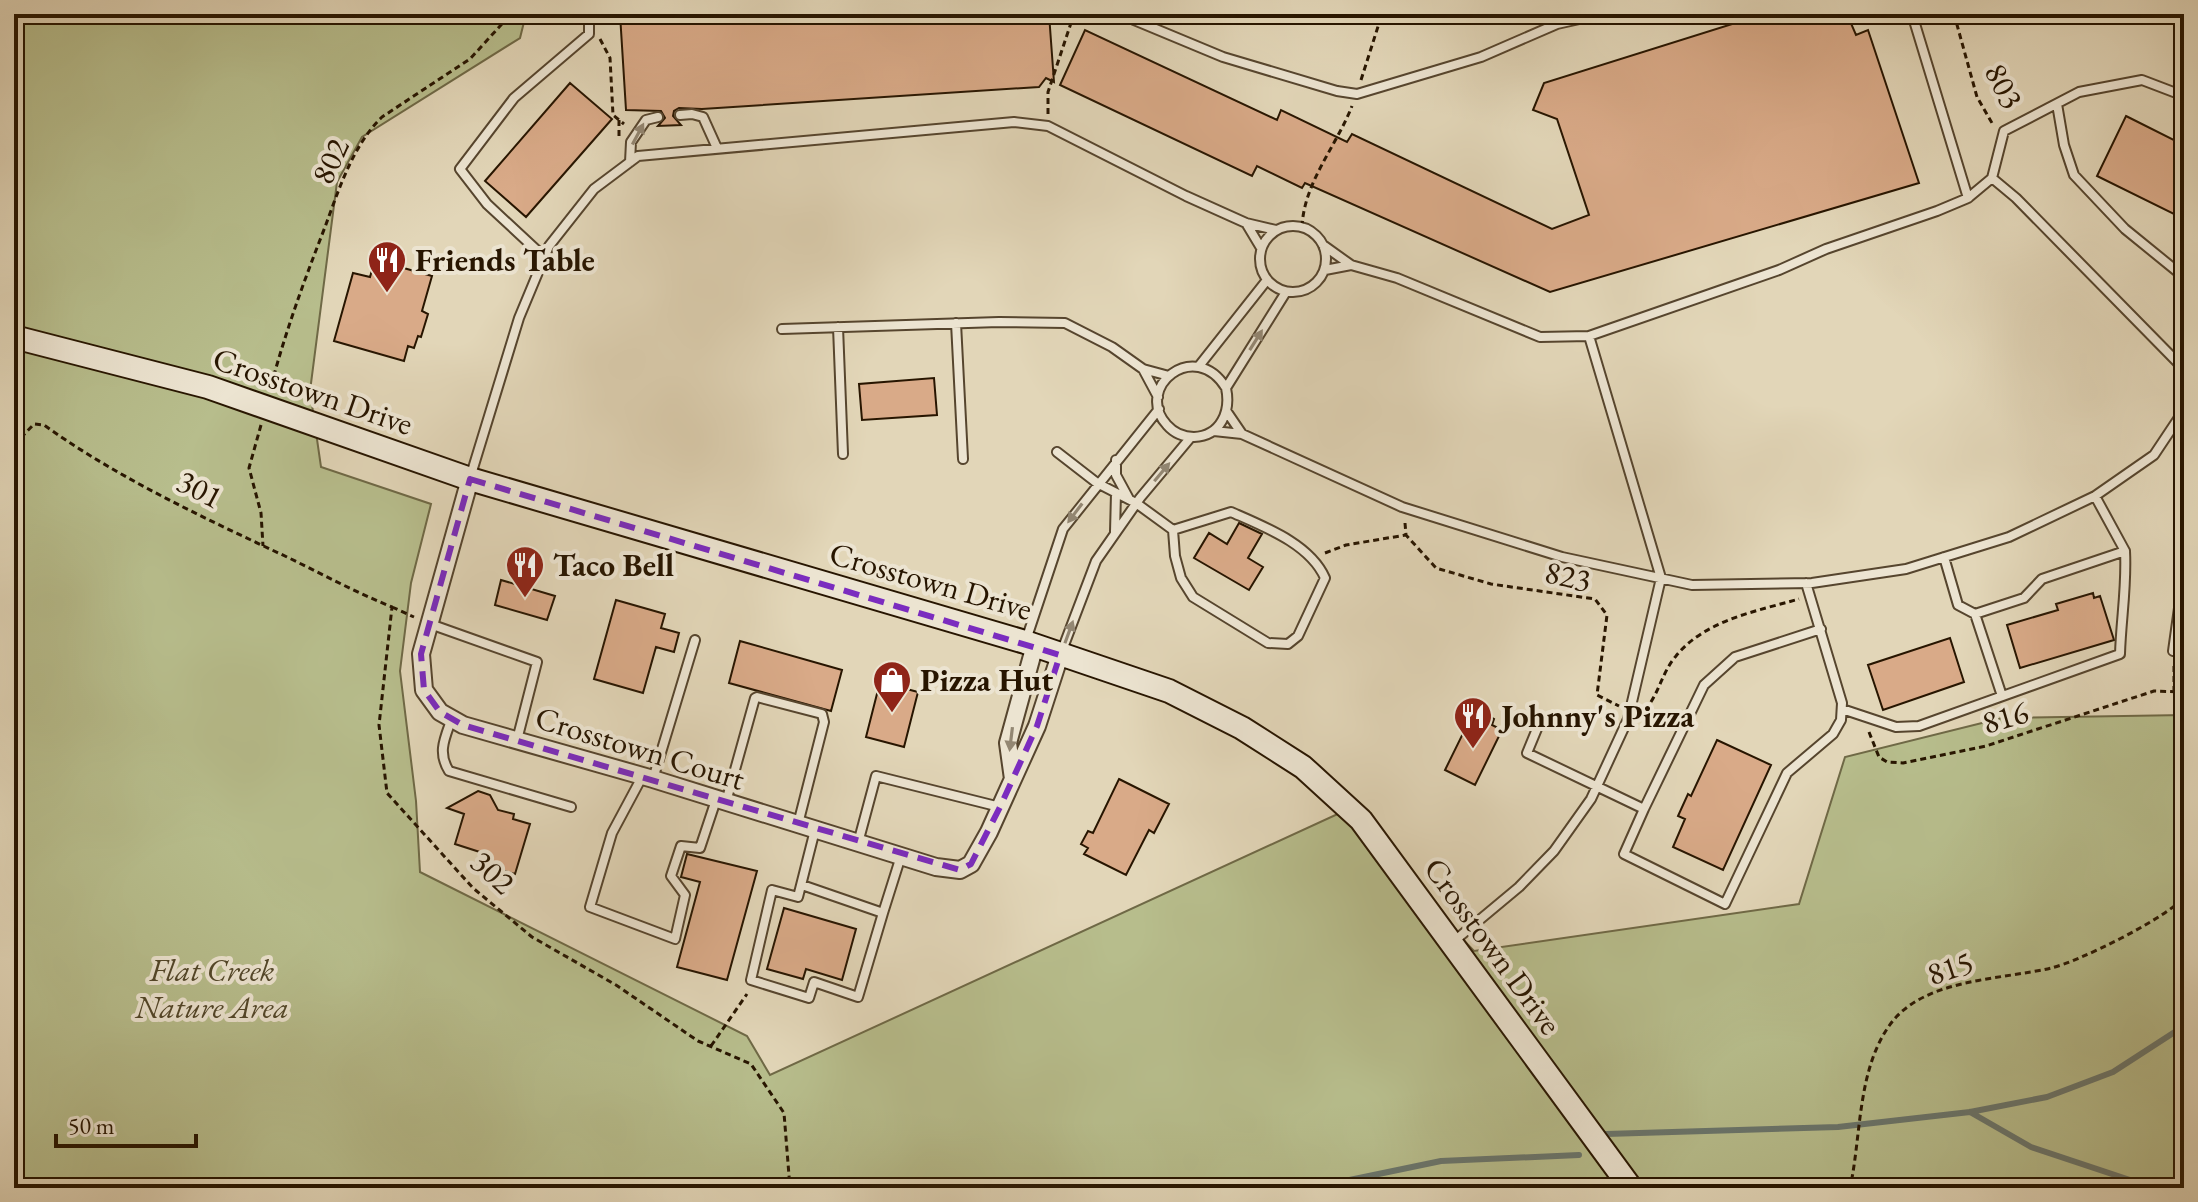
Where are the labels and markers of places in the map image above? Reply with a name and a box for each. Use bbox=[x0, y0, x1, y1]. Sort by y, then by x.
restaurant icon: Friends Table bbox=[366, 239, 408, 294]
place label: Friends Table bbox=[415, 239, 595, 281]
restaurant icon: Taco Bell bbox=[504, 544, 546, 599]
place label: Taco Bell bbox=[553, 544, 674, 586]
shop icon: Pizza Hut bbox=[871, 659, 913, 714]
place label: Pizza Hut bbox=[920, 659, 1053, 701]
restaurant icon: Johnny's Pizza bbox=[1452, 695, 1494, 750]
place label: Johnny's Pizza bbox=[1498, 695, 1695, 737]

